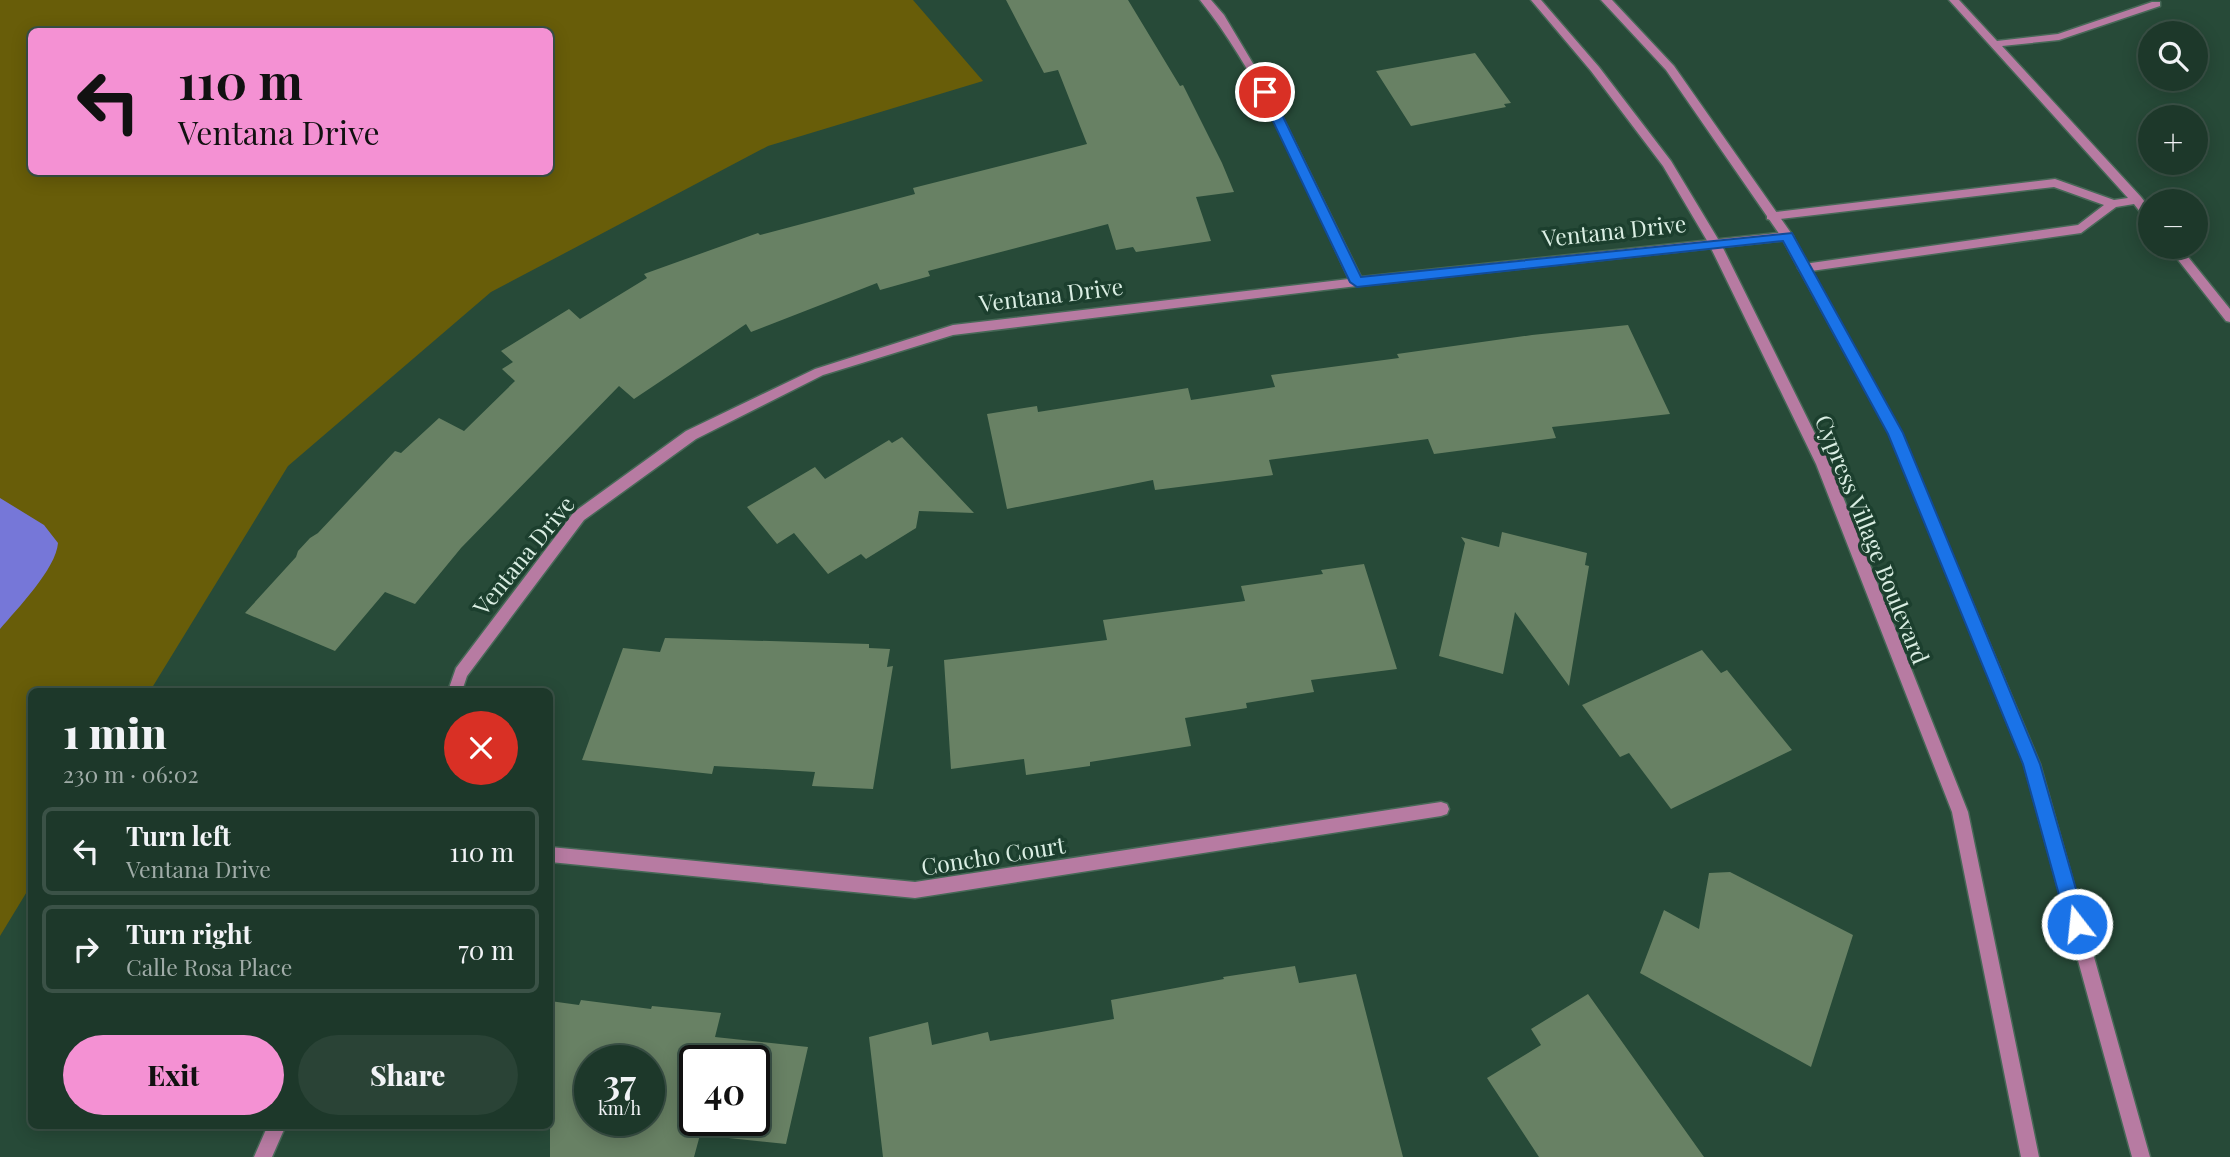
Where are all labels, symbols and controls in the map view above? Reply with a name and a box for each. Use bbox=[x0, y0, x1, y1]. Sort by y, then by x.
map controls bbox=[2138, 21, 2208, 259]
button: search bbox=[2138, 21, 2208, 91]
text: 110 m bbox=[178, 47, 303, 112]
icon: left bbox=[63, 56, 154, 147]
pin bbox=[1235, 62, 1295, 122]
icon: arrive bbox=[1246, 73, 1284, 111]
button: + bbox=[2138, 105, 2208, 175]
text: Ventana Drive bbox=[178, 110, 380, 153]
button: − bbox=[2138, 189, 2208, 259]
street label: Ventana Drive bbox=[1539, 207, 1688, 253]
street label: Ventana Drive bbox=[976, 270, 1125, 318]
street label: Cypress Village Boulevard bbox=[1809, 410, 1937, 668]
street label: Ventana Drive bbox=[465, 489, 581, 622]
text: 1 min bbox=[63, 704, 167, 760]
button: close bbox=[444, 711, 518, 785]
text: 230 m · 06:02 bbox=[63, 758, 199, 789]
text: Turn left bbox=[126, 818, 231, 853]
street label: Concho Court bbox=[919, 828, 1068, 882]
icon: left bbox=[67, 832, 105, 870]
text: 110 m bbox=[450, 834, 514, 869]
text: Ventana Drive bbox=[126, 853, 271, 884]
position arrow bbox=[2040, 887, 2114, 961]
text: Turn right bbox=[126, 916, 252, 951]
icon: right bbox=[67, 930, 105, 968]
text: 70 m bbox=[458, 932, 514, 967]
text: Calle Rosa Place bbox=[126, 951, 292, 982]
button: Exit bbox=[63, 1035, 284, 1115]
button: Share bbox=[298, 1035, 518, 1115]
speed limit sign: 40 bbox=[679, 1045, 770, 1136]
text: 37 bbox=[603, 1058, 636, 1105]
text: km/h bbox=[598, 1096, 641, 1120]

